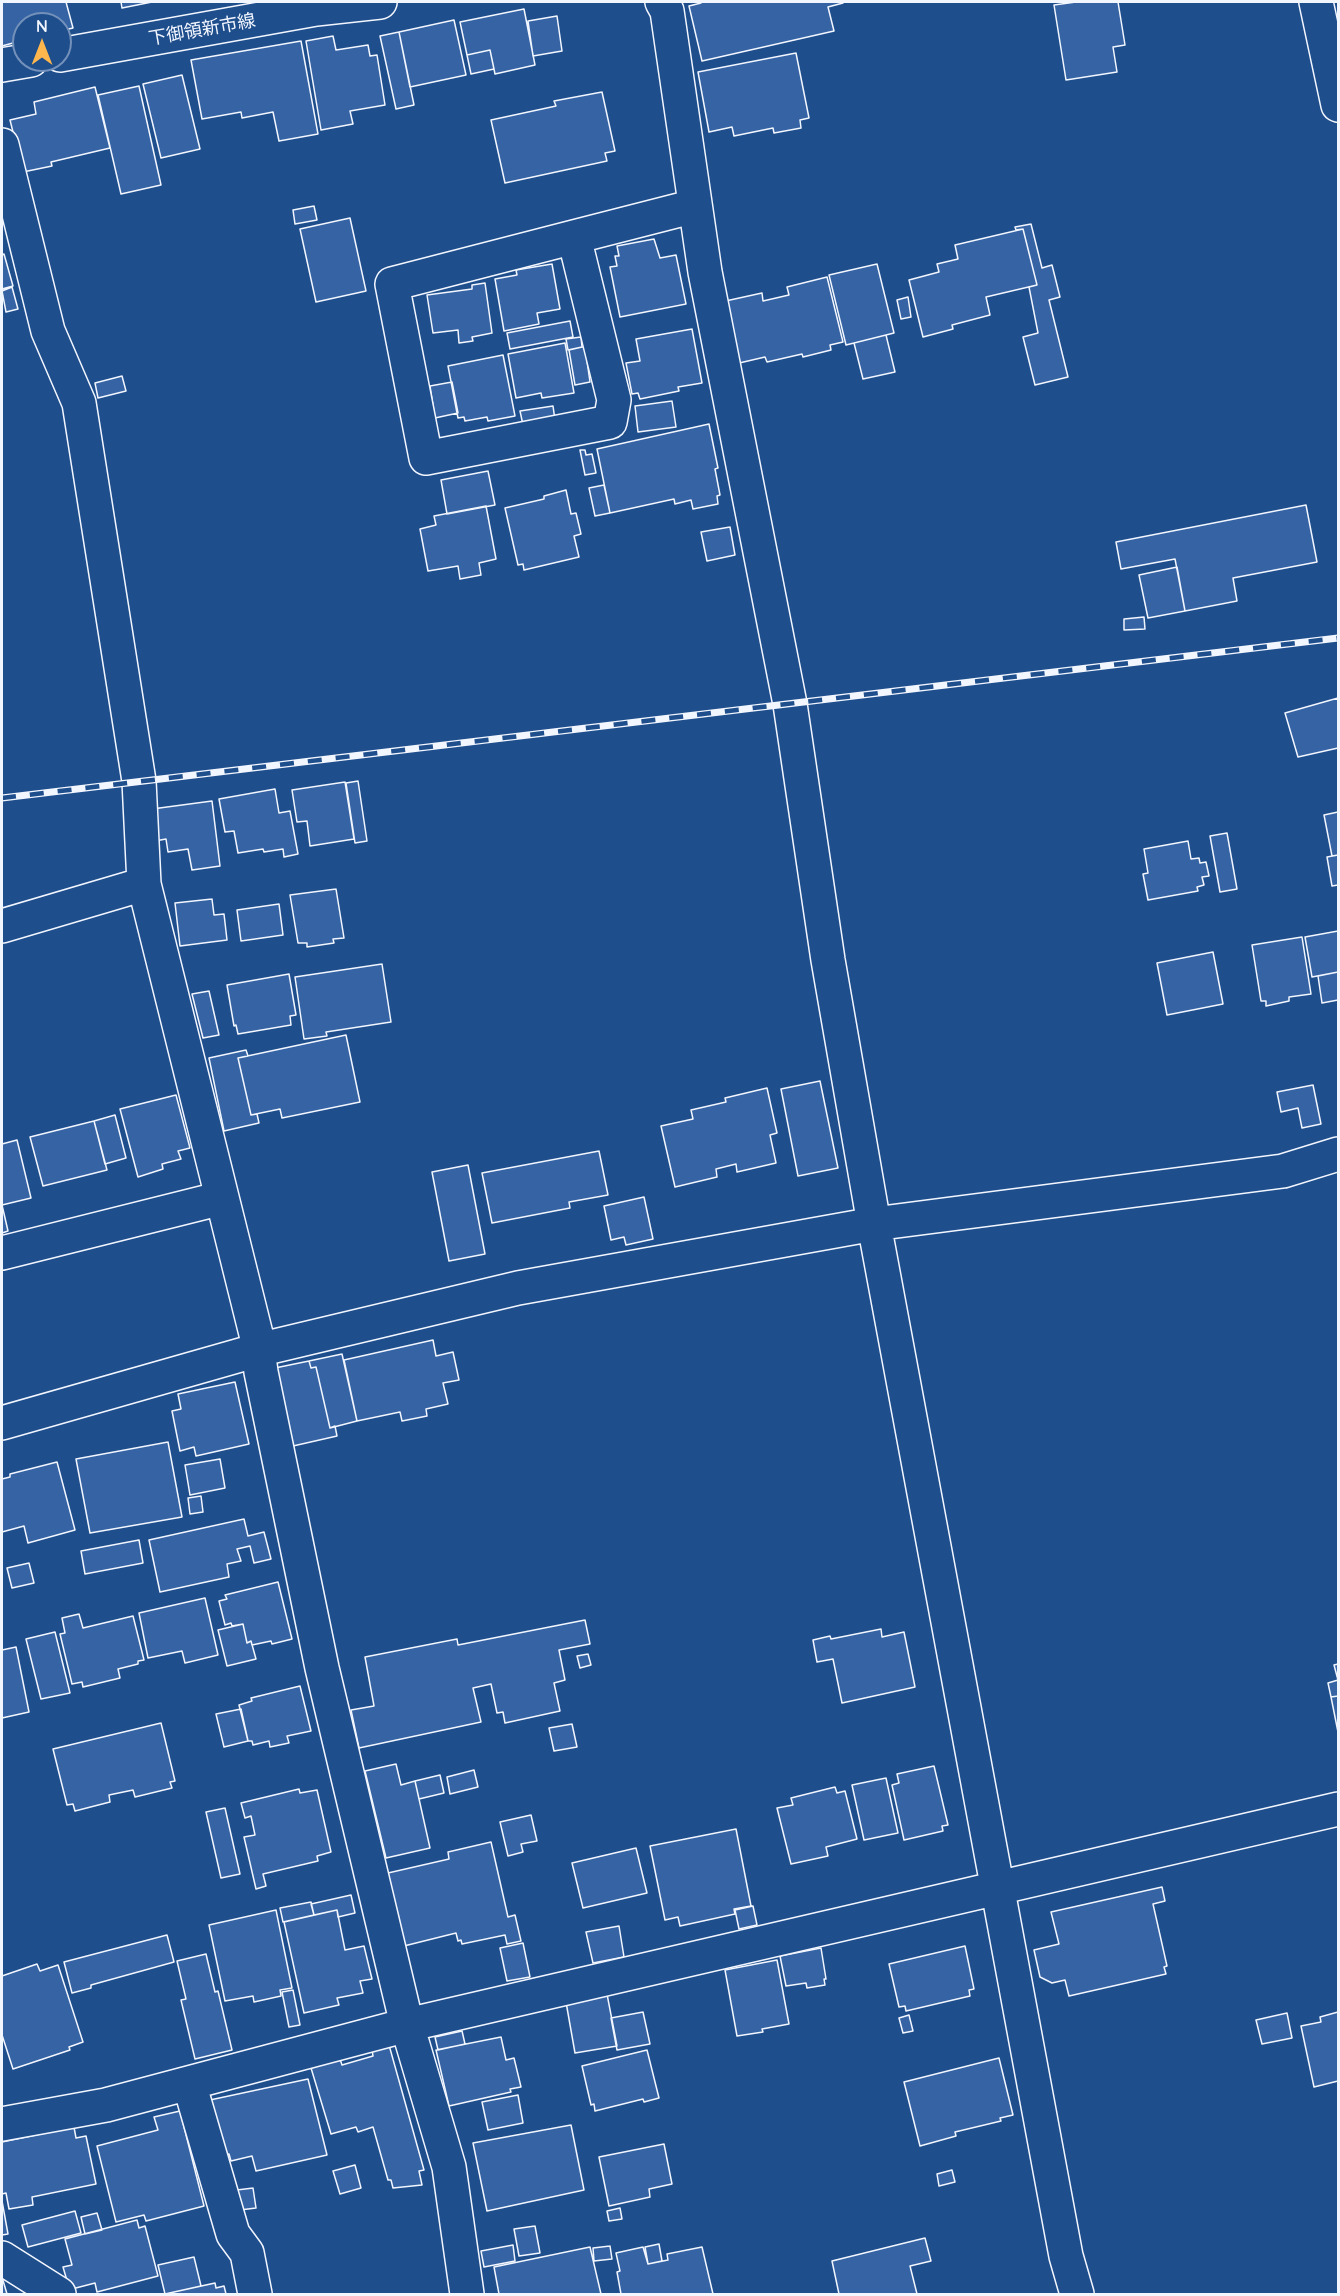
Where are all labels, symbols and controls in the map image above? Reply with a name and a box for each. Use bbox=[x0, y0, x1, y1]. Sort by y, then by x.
street label: 下御領新市線 bbox=[147, 10, 257, 50]
north arrow bbox=[12, 12, 72, 72]
text: N bbox=[36, 16, 48, 36]

